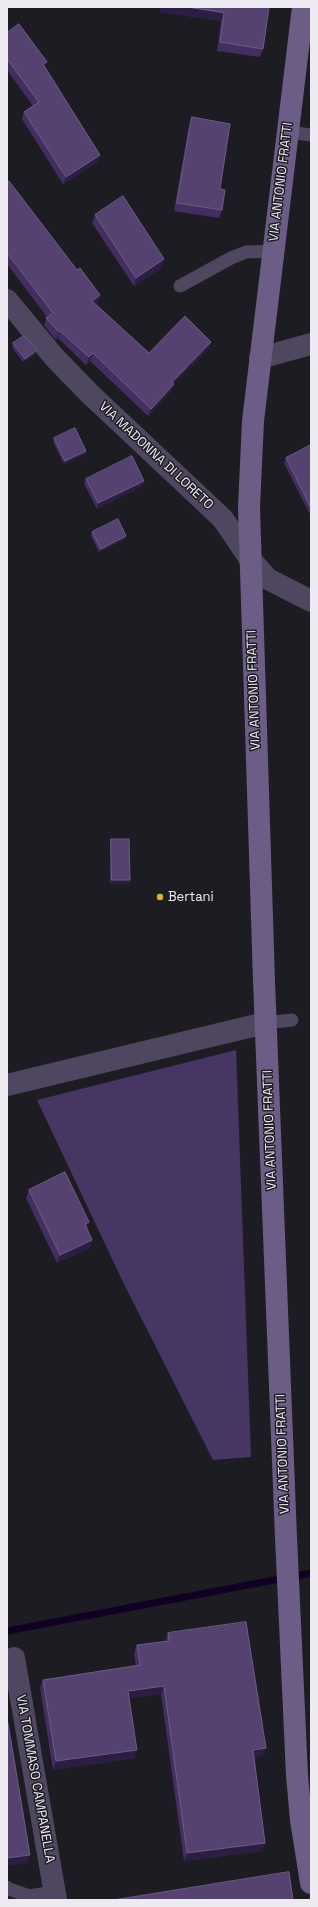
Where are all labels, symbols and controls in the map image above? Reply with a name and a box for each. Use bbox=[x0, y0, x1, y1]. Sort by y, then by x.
street label: VIA ANTONIO FRATTI bbox=[266, 121, 296, 243]
street label: VIA MADONNA DI LORETO bbox=[96, 399, 216, 513]
street label: VIA ANTONIO FRATTI bbox=[244, 630, 264, 750]
place label: Bertani bbox=[168, 889, 214, 905]
marker: Bertani bbox=[155, 892, 165, 902]
street label: VIA ANTONIO FRATTI bbox=[260, 1070, 280, 1190]
street label: VIA ANTONIO FRATTI bbox=[273, 1394, 293, 1514]
street label: VIA TOMMASO CAMPANELLA bbox=[13, 1694, 57, 1864]

